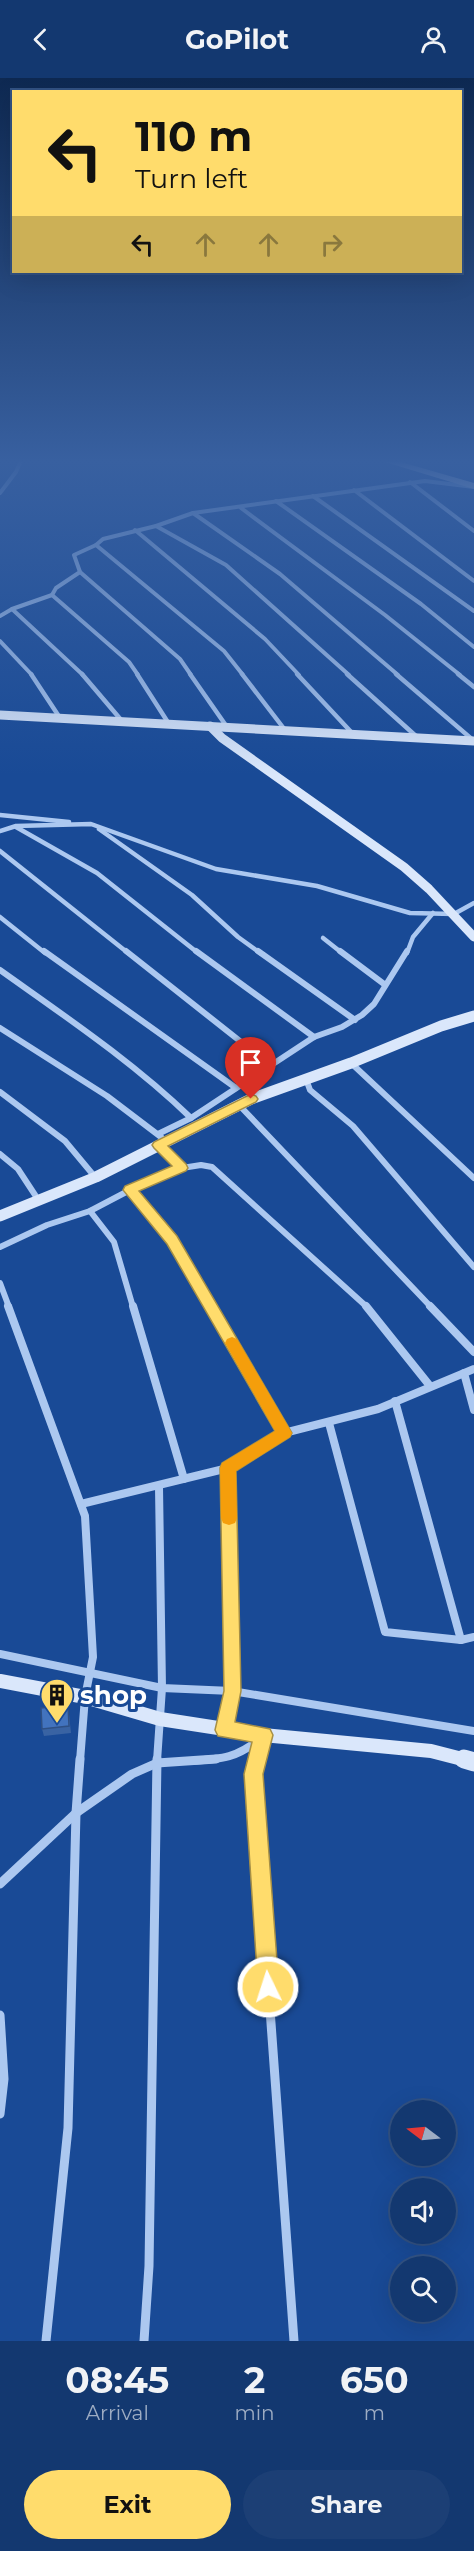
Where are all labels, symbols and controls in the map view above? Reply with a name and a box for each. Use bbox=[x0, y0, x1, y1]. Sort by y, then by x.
icon: back bbox=[24, 23, 57, 56]
text: GoPilot bbox=[185, 23, 289, 56]
icon: person bbox=[417, 23, 450, 56]
text: 110 m bbox=[135, 110, 252, 162]
icon: left bbox=[36, 114, 114, 192]
text: Turn left bbox=[135, 162, 248, 195]
icon: left bbox=[126, 228, 159, 261]
icon: ahead bbox=[189, 228, 222, 261]
icon: ahead bbox=[252, 228, 285, 261]
icon: right bbox=[315, 228, 348, 261]
pin bbox=[225, 1037, 276, 1099]
icon: arrive bbox=[234, 1046, 267, 1079]
building icon: shop bbox=[39, 1677, 75, 1724]
place label: shop bbox=[80, 1679, 147, 1711]
position arrow bbox=[236, 1955, 300, 2019]
north arrow bbox=[390, 2100, 456, 2166]
map controls bbox=[390, 2100, 456, 2322]
button: sound bbox=[390, 2178, 456, 2244]
button: search bbox=[390, 2256, 456, 2322]
text: 08:45 bbox=[65, 2358, 169, 2402]
text: 2 bbox=[244, 2358, 265, 2402]
text: 650 bbox=[340, 2358, 409, 2402]
text: Arrival bbox=[86, 2401, 149, 2425]
text: min bbox=[234, 2401, 275, 2425]
text: m bbox=[364, 2401, 385, 2425]
button: Exit bbox=[24, 2470, 231, 2539]
button: Share bbox=[243, 2470, 450, 2539]

